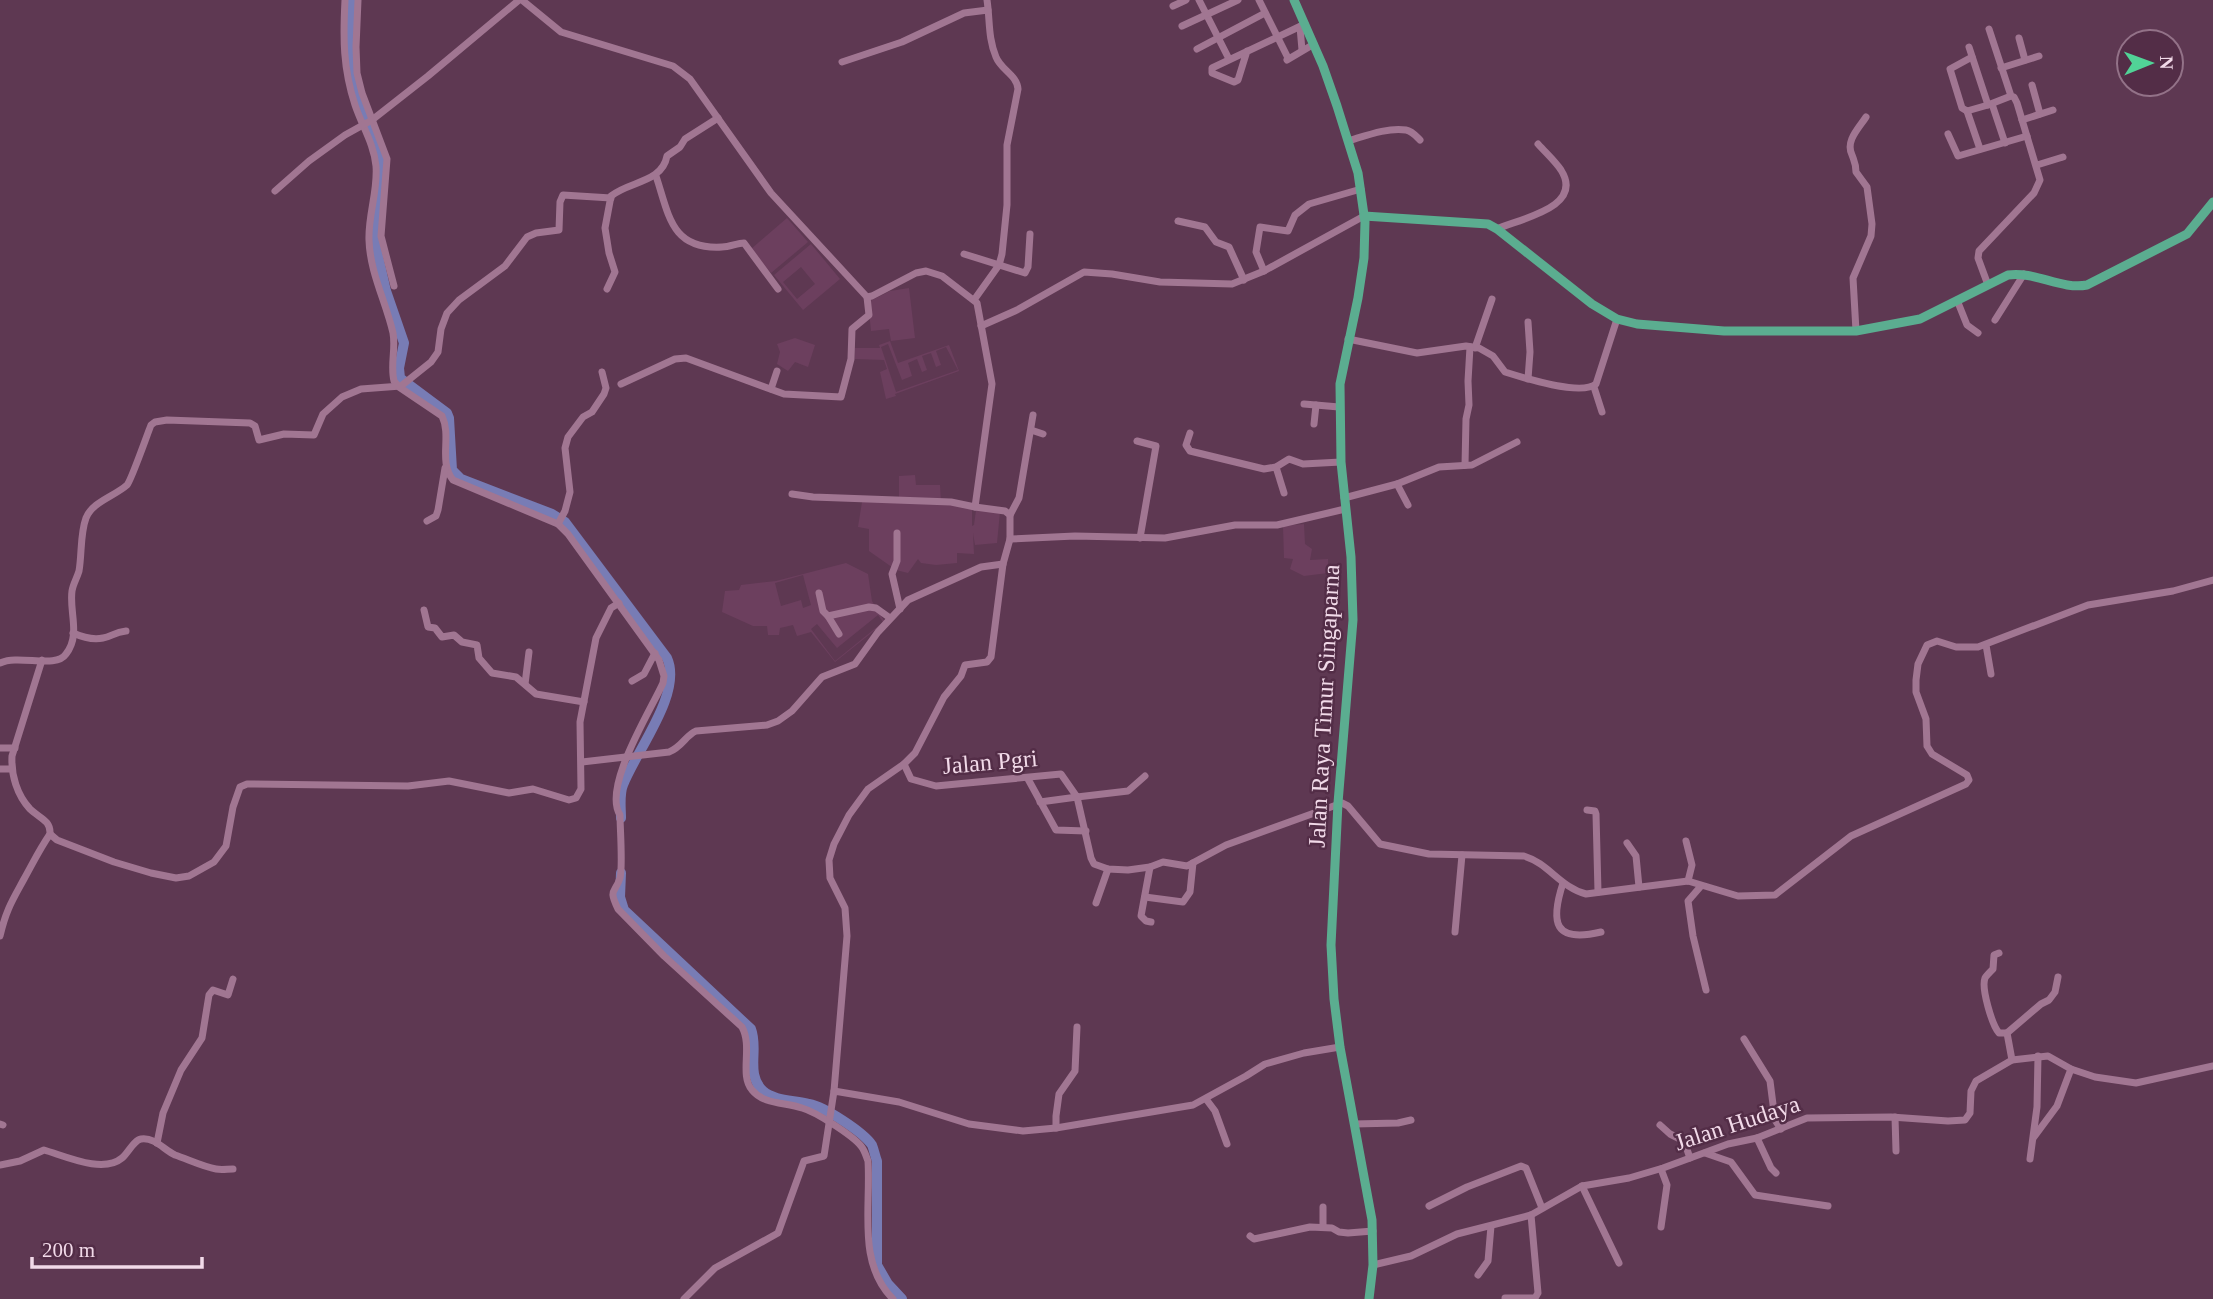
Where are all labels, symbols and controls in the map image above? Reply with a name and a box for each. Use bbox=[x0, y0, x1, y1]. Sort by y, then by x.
north arrow bbox=[2115, 28, 2185, 98]
text: N bbox=[2156, 56, 2177, 70]
street label: Jalan Raya Timur Singaparna bbox=[1304, 564, 1344, 848]
street label: Jalan Pgri bbox=[941, 745, 1039, 779]
street label: Jalan Hudaya bbox=[1671, 1090, 1803, 1155]
scale bar bbox=[32, 1226, 201, 1270]
text: 200 m bbox=[42, 1238, 95, 1262]

